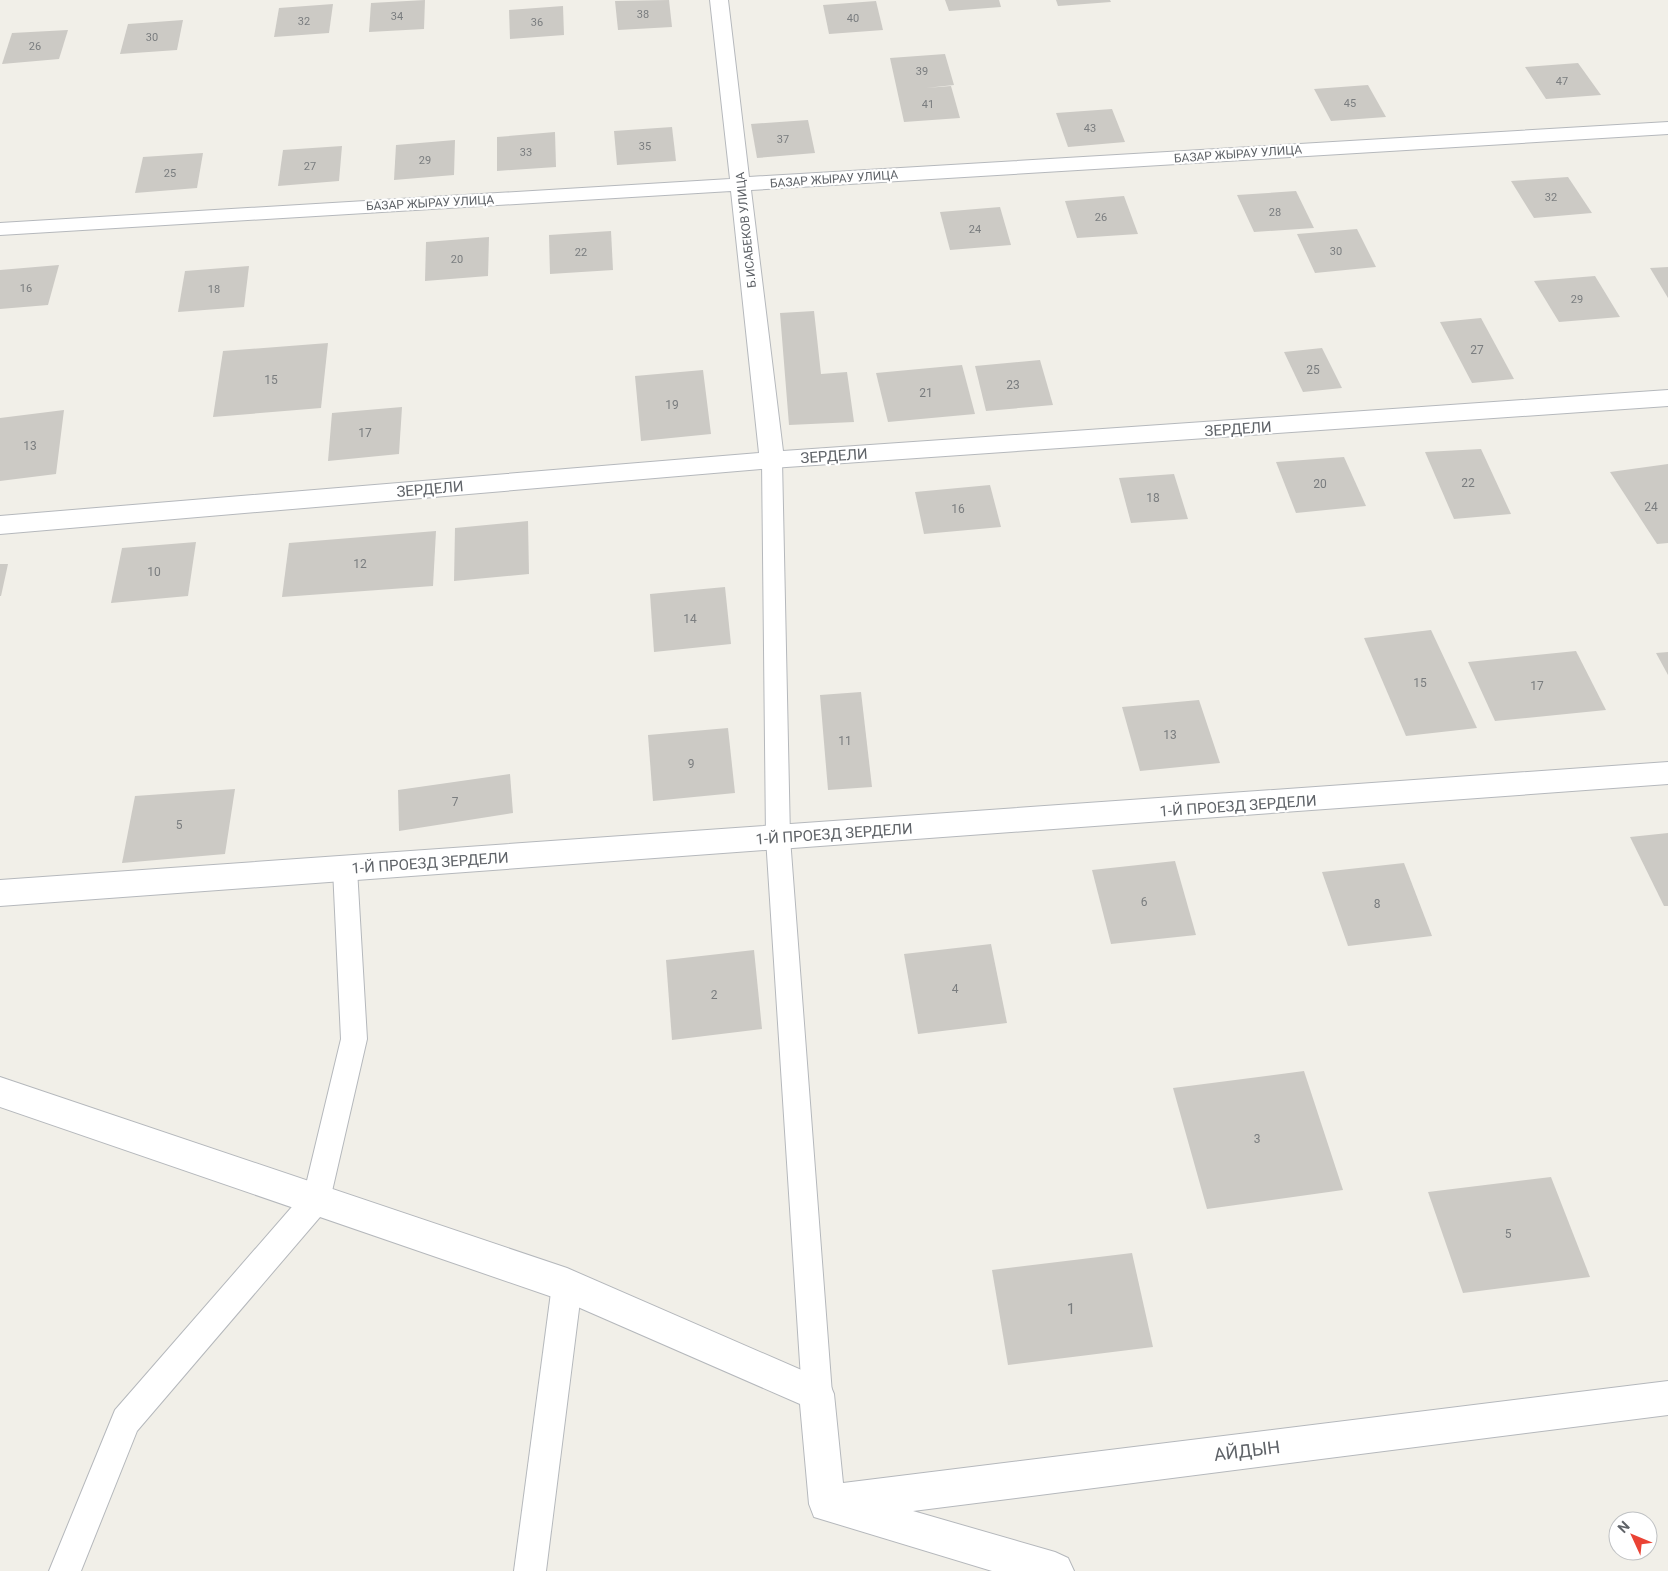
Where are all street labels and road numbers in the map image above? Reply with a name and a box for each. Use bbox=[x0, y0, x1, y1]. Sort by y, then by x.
street label: БАЗАР ЖЫРАУ УЛИЦА bbox=[1174, 143, 1303, 165]
street label: БАЗАР ЖЫРАУ УЛИЦА bbox=[770, 168, 899, 190]
street label: Б.ИСАБЕКОВ УЛИЦА bbox=[733, 171, 759, 289]
street label: БАЗАР ЖЫРАУ УЛИЦА bbox=[366, 193, 495, 213]
street label: ЗЕРДЕЛИ bbox=[1204, 418, 1272, 440]
street label: ЗЕРДЕЛИ bbox=[800, 445, 868, 467]
street label: ЗЕРДЕЛИ bbox=[396, 477, 464, 501]
street label: 1-Й ПРОЕЗД ЗЕРДЕЛИ bbox=[1159, 792, 1317, 820]
street label: 1-Й ПРОЕЗД ЗЕРДЕЛИ bbox=[755, 820, 913, 848]
street label: 1-Й ПРОЕЗД ЗЕРДЕЛИ bbox=[351, 849, 509, 877]
street label: АЙДЫН bbox=[1213, 1436, 1281, 1465]

